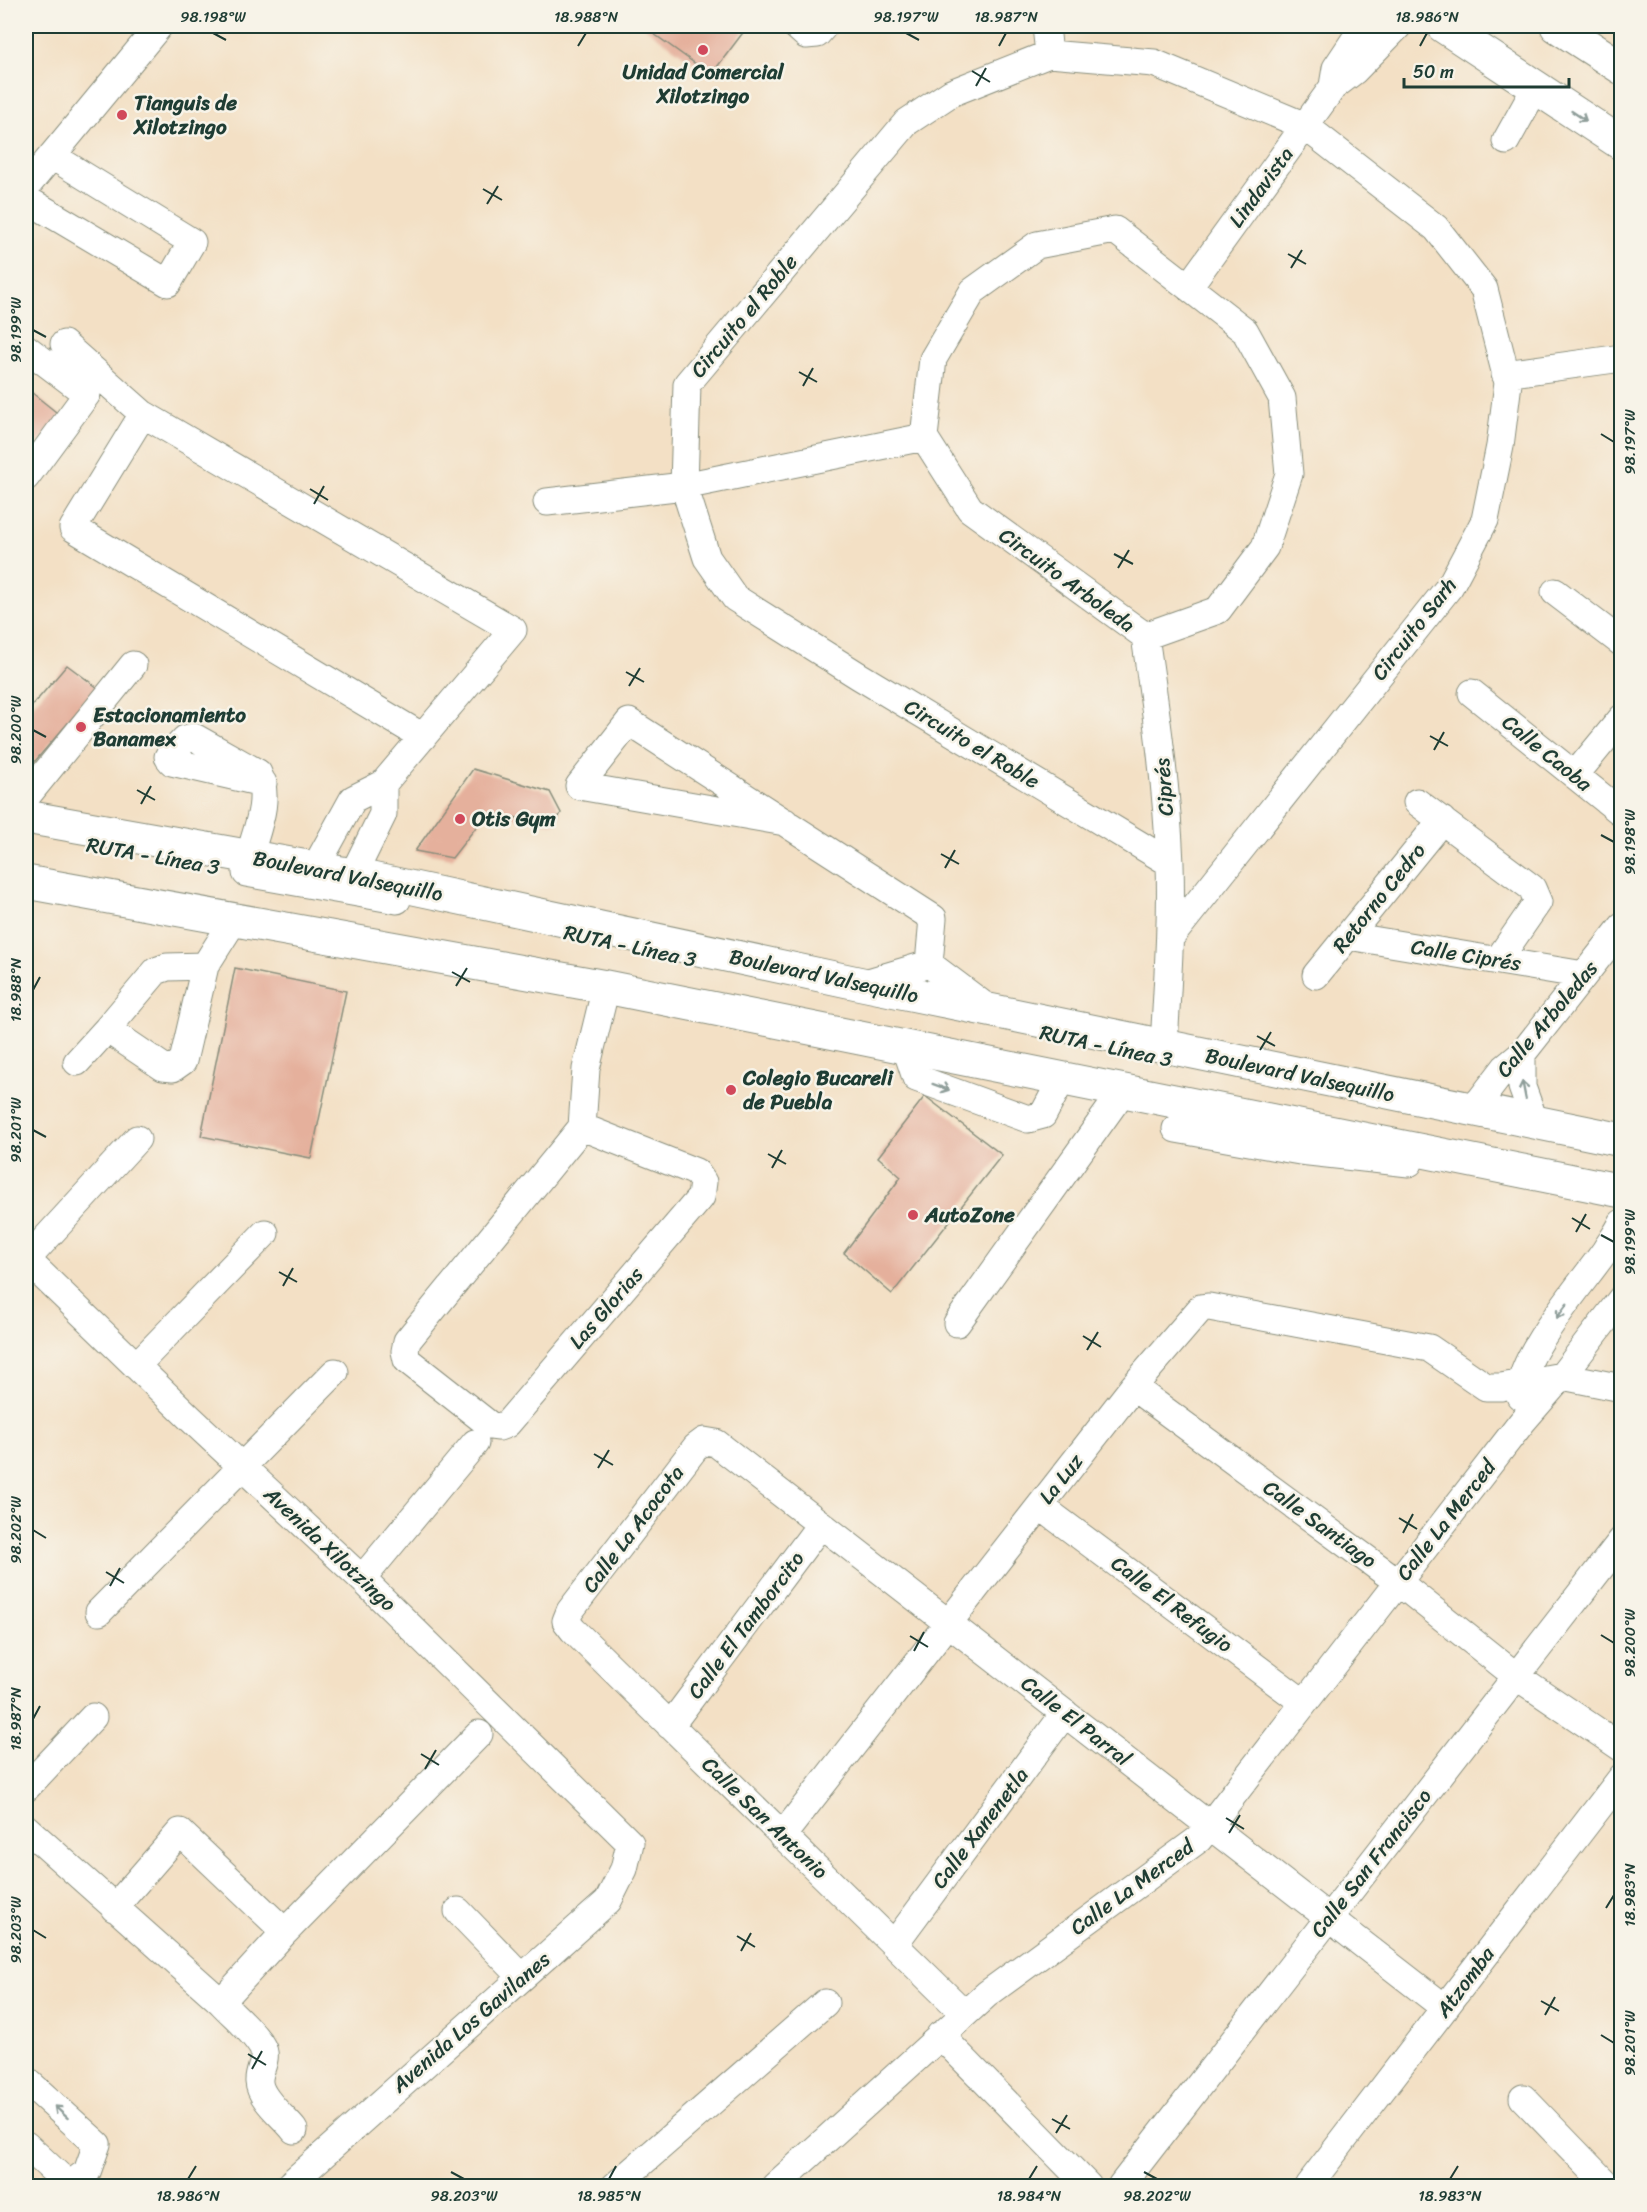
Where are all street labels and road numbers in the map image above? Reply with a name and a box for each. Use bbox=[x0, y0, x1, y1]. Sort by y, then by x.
street label: Lindavista bbox=[1218, 138, 1304, 236]
street label: Circuito el Roble bbox=[680, 245, 808, 387]
street label: Circuito Arboleda bbox=[990, 517, 1144, 643]
street label: Circuito Sarh bbox=[1361, 569, 1467, 689]
street label: Circuito el Roble bbox=[897, 688, 1048, 800]
street label: Calle Caoba bbox=[1493, 704, 1601, 802]
street label: Ciprés bbox=[1143, 756, 1185, 817]
street label: RUTA - Línea 3 bbox=[83, 826, 223, 886]
street label: Retorno Cedro bbox=[1322, 834, 1436, 962]
street label: Boulevard Valsequillo bbox=[250, 839, 446, 913]
street label: RUTA - Línea 3 bbox=[560, 913, 700, 979]
street label: Calle Ciprés bbox=[1408, 928, 1524, 982]
street label: Boulevard Valsequillo bbox=[726, 937, 922, 1015]
street label: Calle Arboledas bbox=[1486, 951, 1608, 1086]
street label: RUTA - Línea 3 bbox=[1036, 1013, 1176, 1079]
street label: Boulevard Valsequillo bbox=[1202, 1036, 1398, 1114]
street label: Las Glorias bbox=[559, 1258, 653, 1358]
street label: La Luz bbox=[1029, 1444, 1094, 1513]
street label: Calle La Merced bbox=[1386, 1449, 1507, 1589]
street label: Calle La Acocota bbox=[572, 1456, 694, 1601]
street label: Calle Santiago bbox=[1255, 1469, 1385, 1579]
street label: Avenida Xilotzingo bbox=[254, 1476, 406, 1621]
street label: Calle El Tamborcito bbox=[677, 1543, 815, 1707]
street label: Calle El Refugio bbox=[1103, 1545, 1241, 1663]
street label: Calle El Parral bbox=[1012, 1665, 1141, 1777]
street label: Calle San Antonio bbox=[692, 1747, 838, 1889]
street label: Calle Xanenetla bbox=[921, 1758, 1039, 1897]
street label: Calle San Francisco bbox=[1300, 1780, 1442, 1946]
street label: Calle La Merced bbox=[1062, 1828, 1204, 1945]
street label: Atzomba bbox=[1425, 1938, 1505, 2027]
street label: Avenida Los Gavilanes bbox=[382, 1941, 560, 2103]

